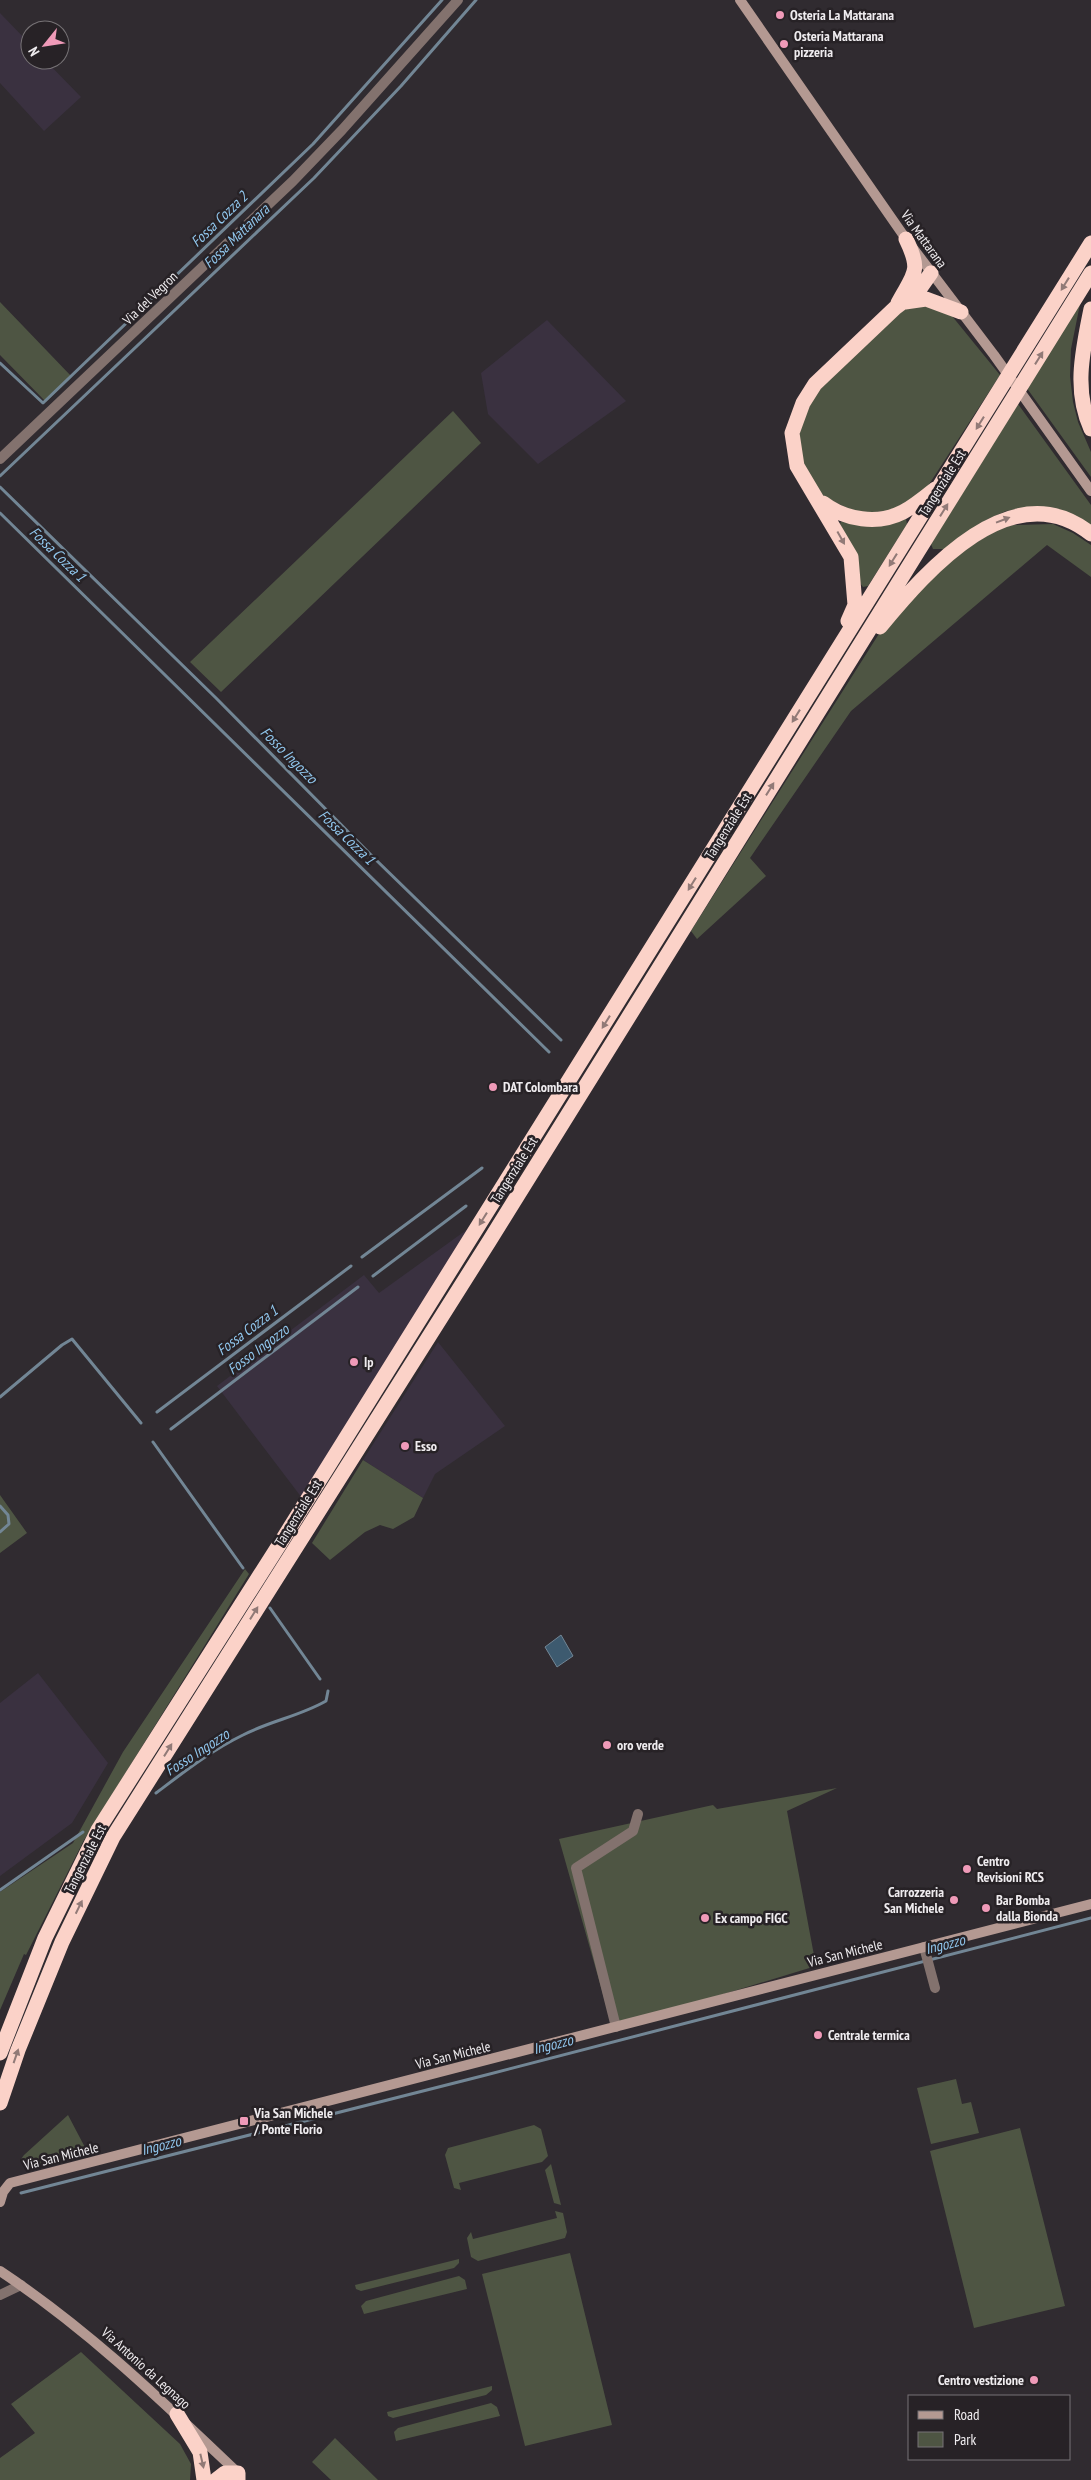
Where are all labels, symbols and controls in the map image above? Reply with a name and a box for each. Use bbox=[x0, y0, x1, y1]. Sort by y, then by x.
place label: Osteria La Mattarana bbox=[790, 6, 894, 24]
marker: Osteria La Mattarana bbox=[774, 9, 786, 21]
north arrow bbox=[20, 20, 70, 70]
place label: Osteria Mattarana pizzeria bbox=[794, 27, 884, 61]
marker: Osteria Mattarana pizzeria bbox=[778, 38, 790, 50]
text: N bbox=[24, 44, 43, 59]
water label: Fossa Cozza 2 bbox=[187, 186, 252, 251]
water label: Fossa Mattanara bbox=[199, 199, 274, 272]
street label: Via Mattarana bbox=[896, 206, 951, 271]
street label: Via del Vegron bbox=[118, 267, 181, 329]
one-way arrow bbox=[1061, 278, 1070, 291]
one-way arrow bbox=[1034, 351, 1044, 364]
one-way arrow bbox=[976, 416, 985, 429]
street label: Tangenziale Est bbox=[914, 446, 970, 520]
one-way arrow bbox=[939, 504, 948, 517]
one-way arrow bbox=[996, 516, 1011, 523]
water label: Fossa Cozza 1 bbox=[26, 522, 90, 586]
one-way arrow bbox=[837, 531, 845, 546]
one-way arrow bbox=[889, 553, 898, 567]
one-way arrow bbox=[791, 710, 801, 723]
water label: Fosso Ingozzo bbox=[257, 723, 322, 788]
one-way arrow bbox=[765, 782, 774, 796]
street label: Tangenziale Est bbox=[700, 789, 756, 863]
water label: Fossa Cozza 1 bbox=[315, 805, 379, 869]
one-way arrow bbox=[687, 877, 696, 890]
one-way arrow bbox=[601, 1015, 610, 1028]
place label: DAT Colombara bbox=[503, 1078, 578, 1096]
marker: DAT Colombara bbox=[487, 1081, 499, 1093]
street label: Tangenziale Est bbox=[486, 1133, 542, 1207]
one-way arrow bbox=[478, 1212, 487, 1226]
water label: Fossa Cozza 1 bbox=[213, 1301, 281, 1359]
water label: Fosso Ingozzo bbox=[223, 1319, 294, 1378]
place label: Ip bbox=[364, 1353, 374, 1371]
marker: Ip bbox=[348, 1356, 360, 1368]
place label: Esso bbox=[415, 1437, 437, 1455]
marker: Esso bbox=[399, 1440, 411, 1452]
street label: Tangenziale Est bbox=[270, 1476, 326, 1550]
one-way arrow bbox=[249, 1606, 258, 1619]
water label: Fosso Ingozzo bbox=[161, 1723, 234, 1780]
place label: oro verde bbox=[617, 1736, 664, 1754]
marker: oro verde bbox=[601, 1739, 613, 1751]
one-way arrow bbox=[163, 1744, 172, 1757]
street label: Tangenziale Est bbox=[60, 1821, 110, 1897]
place label: Centro Revisioni RCS bbox=[977, 1852, 1044, 1886]
marker: Centro Revisioni RCS bbox=[961, 1863, 973, 1875]
place label: Carrozzeria San Michele bbox=[884, 1883, 944, 1917]
place label: Bar Bomba dalla Bionda bbox=[996, 1891, 1058, 1925]
marker: Carrozzeria San Michele bbox=[948, 1894, 960, 1906]
one-way arrow bbox=[75, 1900, 83, 1914]
marker: Bar Bomba dalla Bionda bbox=[980, 1902, 992, 1914]
place label: Ex campo FIGC bbox=[715, 1909, 788, 1927]
marker: Ex campo FIGC bbox=[699, 1912, 711, 1924]
water label: Ingozzo bbox=[923, 1930, 968, 1958]
street label: Via San Michele bbox=[805, 1935, 885, 1971]
place label: Centrale termica bbox=[828, 2026, 910, 2044]
marker: Centrale termica bbox=[812, 2029, 824, 2041]
water label: Ingozzo bbox=[531, 2030, 576, 2058]
street label: Via San Michele bbox=[413, 2037, 493, 2073]
one-way arrow bbox=[13, 2049, 20, 2064]
place label: Via San Michele / Ponte Florio bbox=[253, 2104, 333, 2138]
marker: Via San Michele / Ponte Florio bbox=[238, 2115, 250, 2127]
water label: Ingozzo bbox=[139, 2131, 184, 2159]
street label: Via San Michele bbox=[21, 2138, 101, 2174]
street label: Via Antonio da Legnago bbox=[97, 2323, 194, 2413]
place label: Centro vestizione bbox=[938, 2371, 1024, 2389]
marker: Centro vestizione bbox=[1028, 2374, 1040, 2386]
legend bbox=[908, 2395, 1071, 2460]
text: Road bbox=[954, 2405, 980, 2424]
text: Park bbox=[954, 2430, 976, 2449]
one-way arrow bbox=[198, 2454, 206, 2469]

